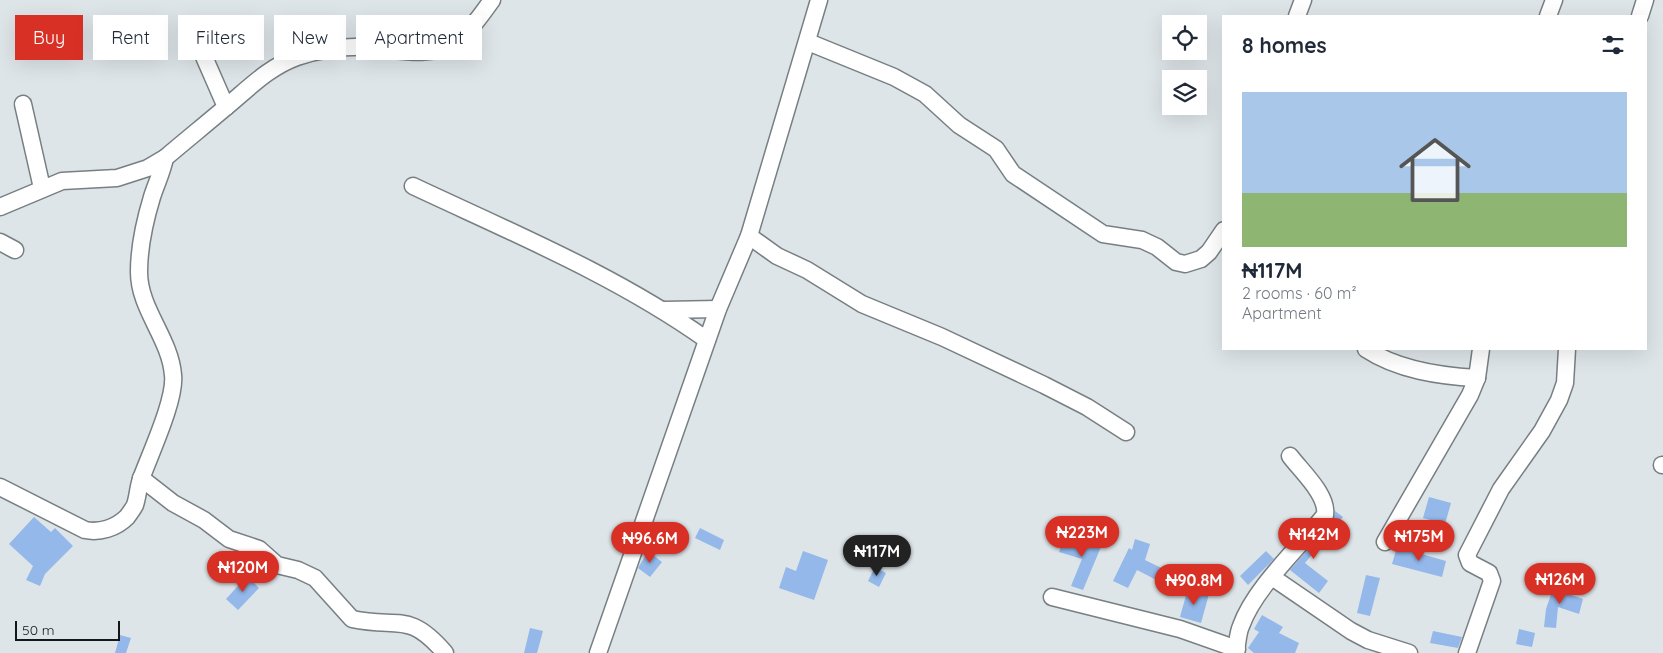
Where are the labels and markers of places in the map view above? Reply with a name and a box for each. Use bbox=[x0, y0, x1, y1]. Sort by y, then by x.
pin: ₦223M bbox=[1047, 516, 1117, 558]
pin: ₦142M bbox=[1279, 518, 1349, 560]
pin: ₦175M bbox=[1384, 520, 1454, 562]
pin: ₦96.6M bbox=[609, 522, 691, 564]
pin: ₦117M bbox=[842, 534, 912, 577]
pin: ₦120M bbox=[208, 550, 278, 593]
pin: ₦126M bbox=[1525, 562, 1595, 605]
pin: ₦90.8M bbox=[1153, 564, 1235, 606]

